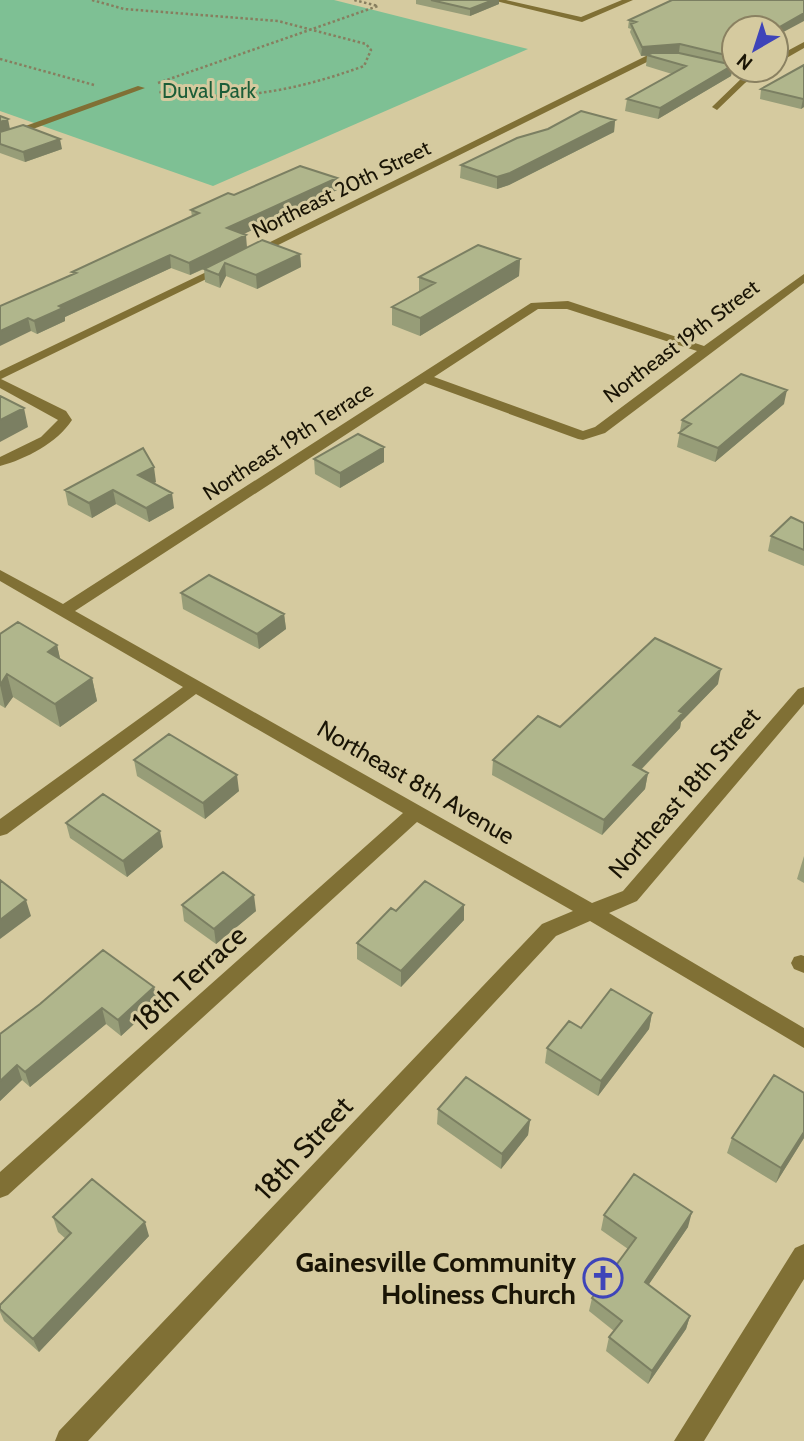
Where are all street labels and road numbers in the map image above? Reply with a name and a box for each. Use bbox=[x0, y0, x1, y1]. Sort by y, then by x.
street label: Northeast 20th Street bbox=[248, 135, 434, 243]
street label: Northeast 19th Street bbox=[598, 274, 764, 408]
street label: Northeast 19th Terrace bbox=[198, 376, 378, 505]
street label: Northeast 18th Street bbox=[602, 702, 766, 884]
street label: Northeast 8th Avenue bbox=[312, 714, 520, 850]
street label: 18th Terrace bbox=[125, 918, 253, 1038]
street label: 18th Street bbox=[247, 1089, 359, 1207]

